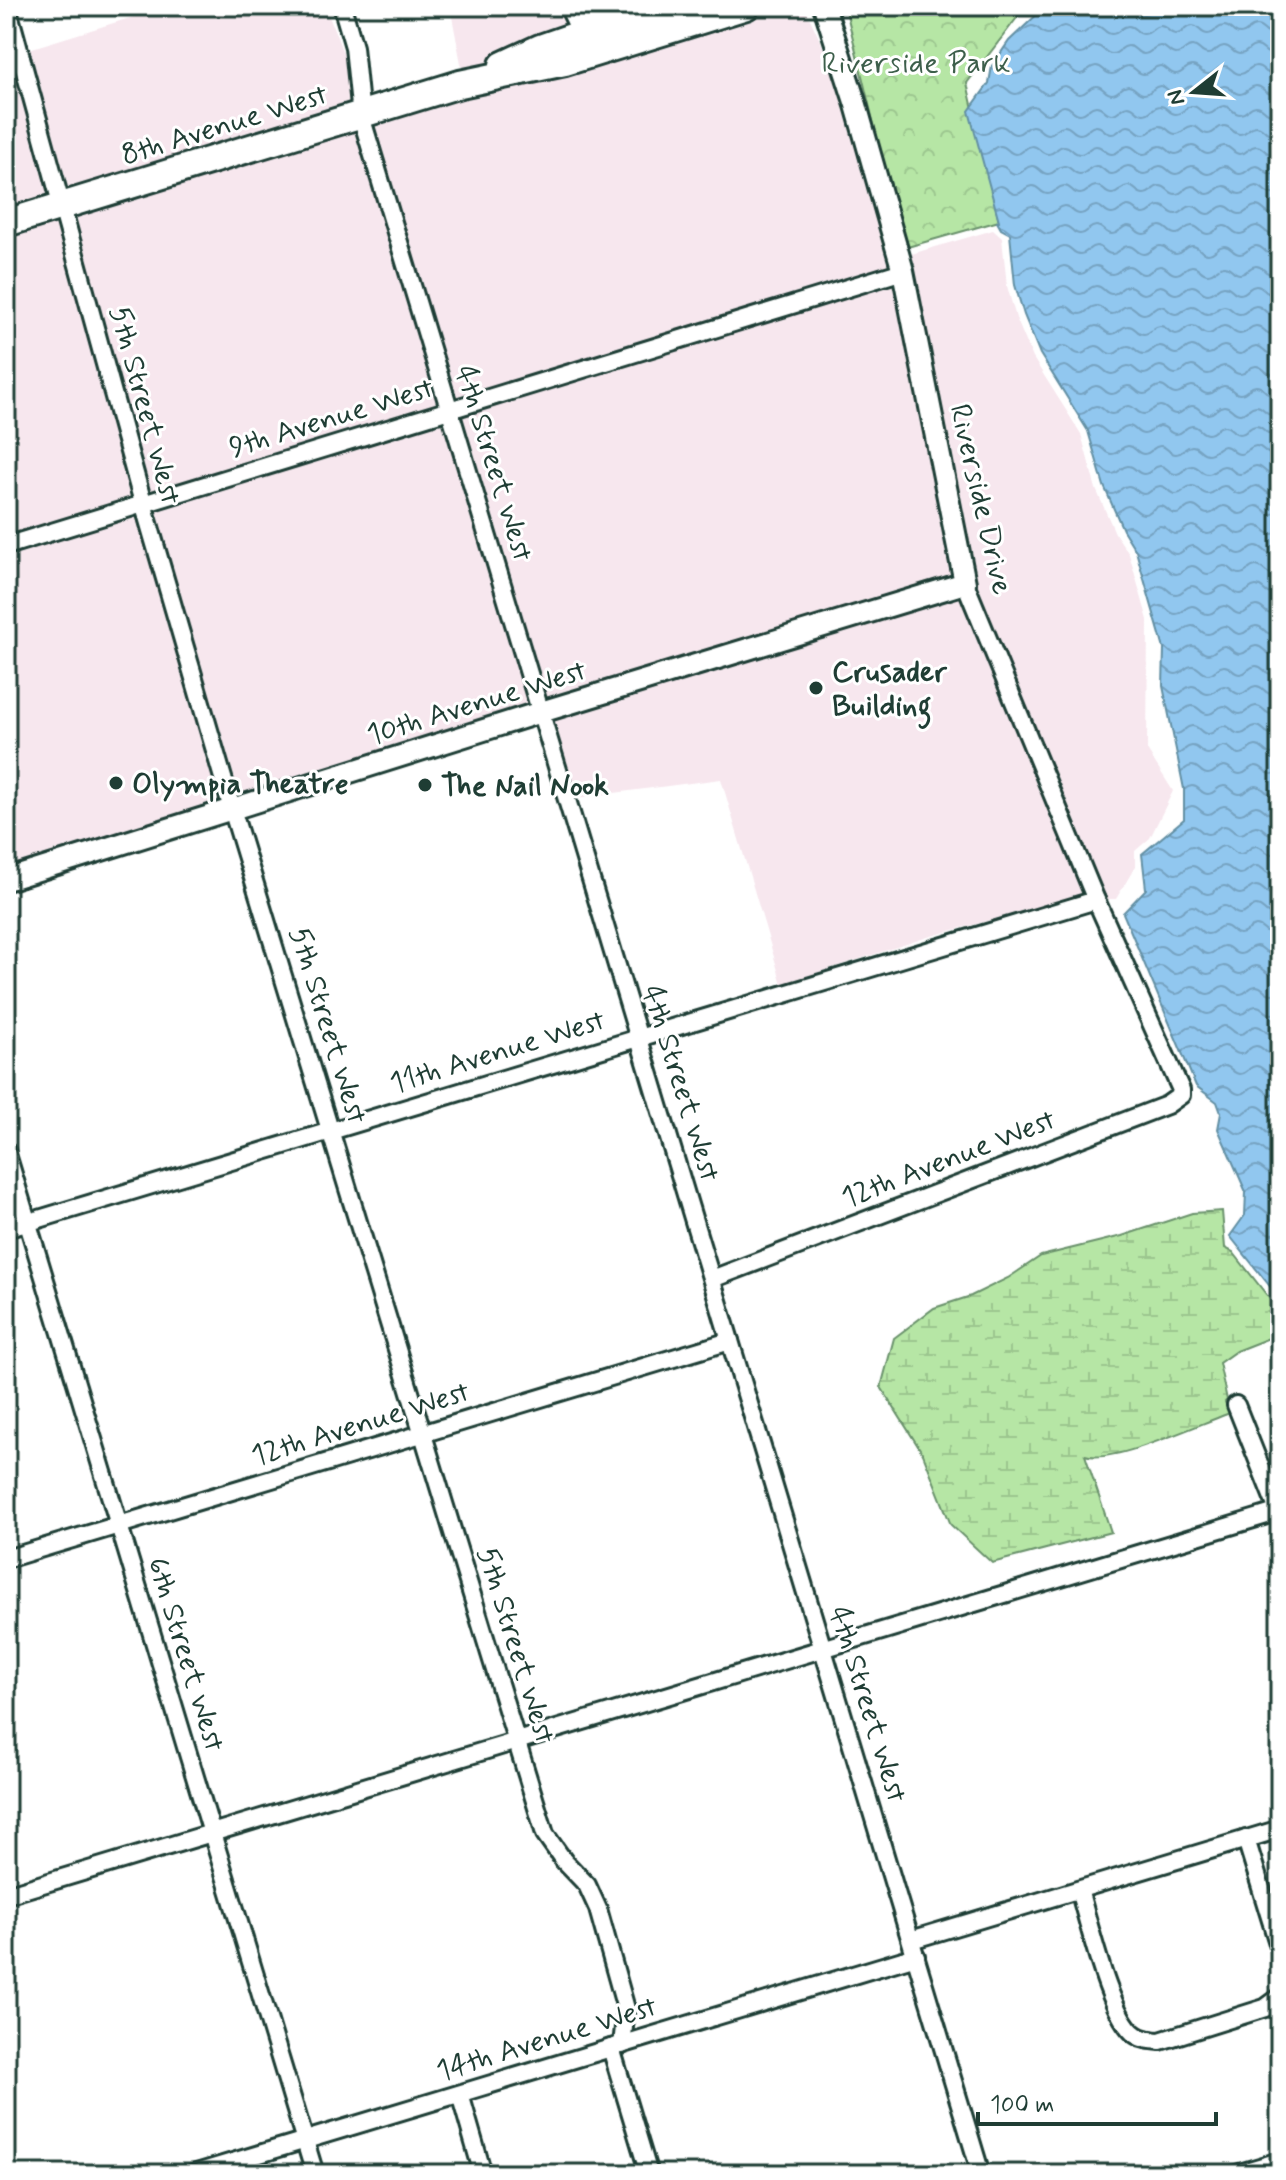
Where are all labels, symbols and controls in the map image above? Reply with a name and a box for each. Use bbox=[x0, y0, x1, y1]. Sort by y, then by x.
park label: Riverside Park bbox=[821, 44, 1011, 83]
north arrow bbox=[1154, 52, 1234, 132]
street label: 8th Avenue West bbox=[116, 75, 333, 175]
text: N bbox=[1161, 86, 1192, 108]
street label: 5th Street West bbox=[99, 302, 190, 509]
street label: 4th Street West bbox=[445, 360, 542, 567]
street label: 9th Avenue West bbox=[225, 369, 439, 468]
street label: Riverside Drive bbox=[940, 400, 1021, 599]
street label: 10th Avenue West bbox=[362, 651, 591, 755]
place label: Crusader Building bbox=[832, 653, 948, 730]
marker: Crusader Building bbox=[807, 679, 825, 697]
place label: Olympia Theatre bbox=[132, 765, 349, 804]
place label: The Nail Nook bbox=[441, 767, 609, 806]
marker: Olympia Theatre bbox=[107, 774, 125, 792]
marker: The Nail Nook bbox=[416, 776, 434, 794]
street label: 5th Street West bbox=[279, 922, 376, 1129]
street label: 4th Street West bbox=[632, 980, 729, 1187]
street label: 11th Avenue West bbox=[385, 1001, 610, 1104]
street label: 12th Avenue West bbox=[836, 1101, 1061, 1218]
street label: 12th Avenue West bbox=[247, 1373, 475, 1476]
street label: 5th Street West bbox=[467, 1542, 564, 1749]
street label: 6th Street West bbox=[137, 1552, 234, 1757]
street label: 4th Street West bbox=[819, 1601, 916, 1808]
street label: 14th Avenue West bbox=[431, 1987, 662, 2091]
scale bar bbox=[978, 2076, 1216, 2126]
text: 100 m bbox=[990, 2090, 1054, 2121]

